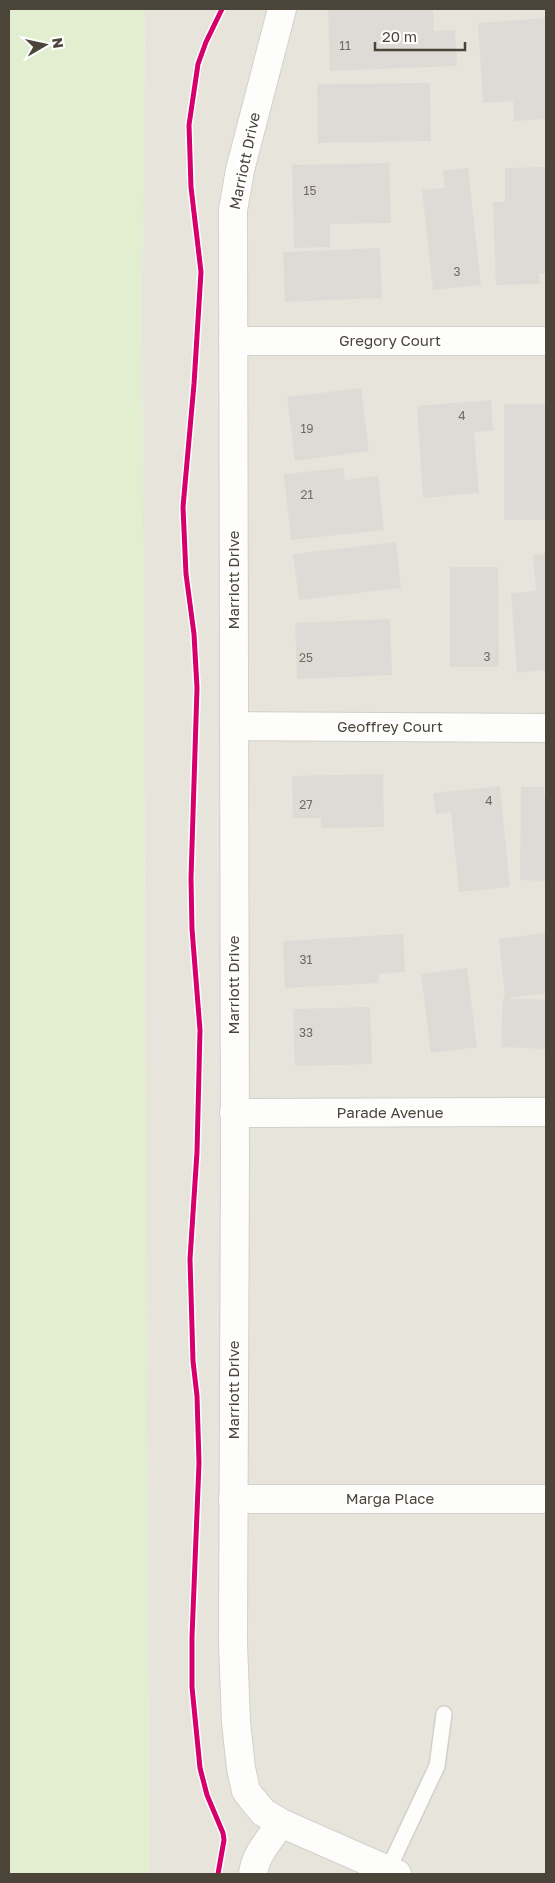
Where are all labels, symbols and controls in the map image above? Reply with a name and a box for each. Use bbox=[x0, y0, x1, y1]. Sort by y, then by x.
north arrow bbox=[20, 20, 70, 70]
scale bar bbox=[375, 20, 465, 52]
text: 20 m bbox=[382, 27, 417, 45]
text: N bbox=[49, 36, 68, 49]
house number: 11 bbox=[339, 38, 351, 53]
street label: Marriott Drive bbox=[225, 110, 263, 211]
house number: 15 bbox=[304, 183, 316, 198]
house number: 3 bbox=[453, 264, 461, 279]
street label: Gregory Court bbox=[339, 331, 441, 349]
house number: 4 bbox=[458, 408, 466, 423]
house number: 19 bbox=[300, 421, 314, 436]
house number: 21 bbox=[301, 487, 314, 502]
street label: Marriott Drive bbox=[224, 530, 242, 629]
house number: 3 bbox=[483, 649, 491, 664]
house number: 25 bbox=[299, 650, 313, 665]
street label: Geoffrey Court bbox=[337, 717, 443, 735]
house number: 4 bbox=[485, 793, 493, 808]
house number: 27 bbox=[299, 797, 313, 812]
street label: Marriott Drive bbox=[224, 935, 242, 1034]
house number: 31 bbox=[300, 952, 313, 967]
house number: 33 bbox=[299, 1025, 313, 1040]
street label: Parade Avenue bbox=[337, 1103, 444, 1121]
street label: Marriott Drive bbox=[224, 1340, 242, 1439]
street label: Marga Place bbox=[346, 1489, 435, 1507]

